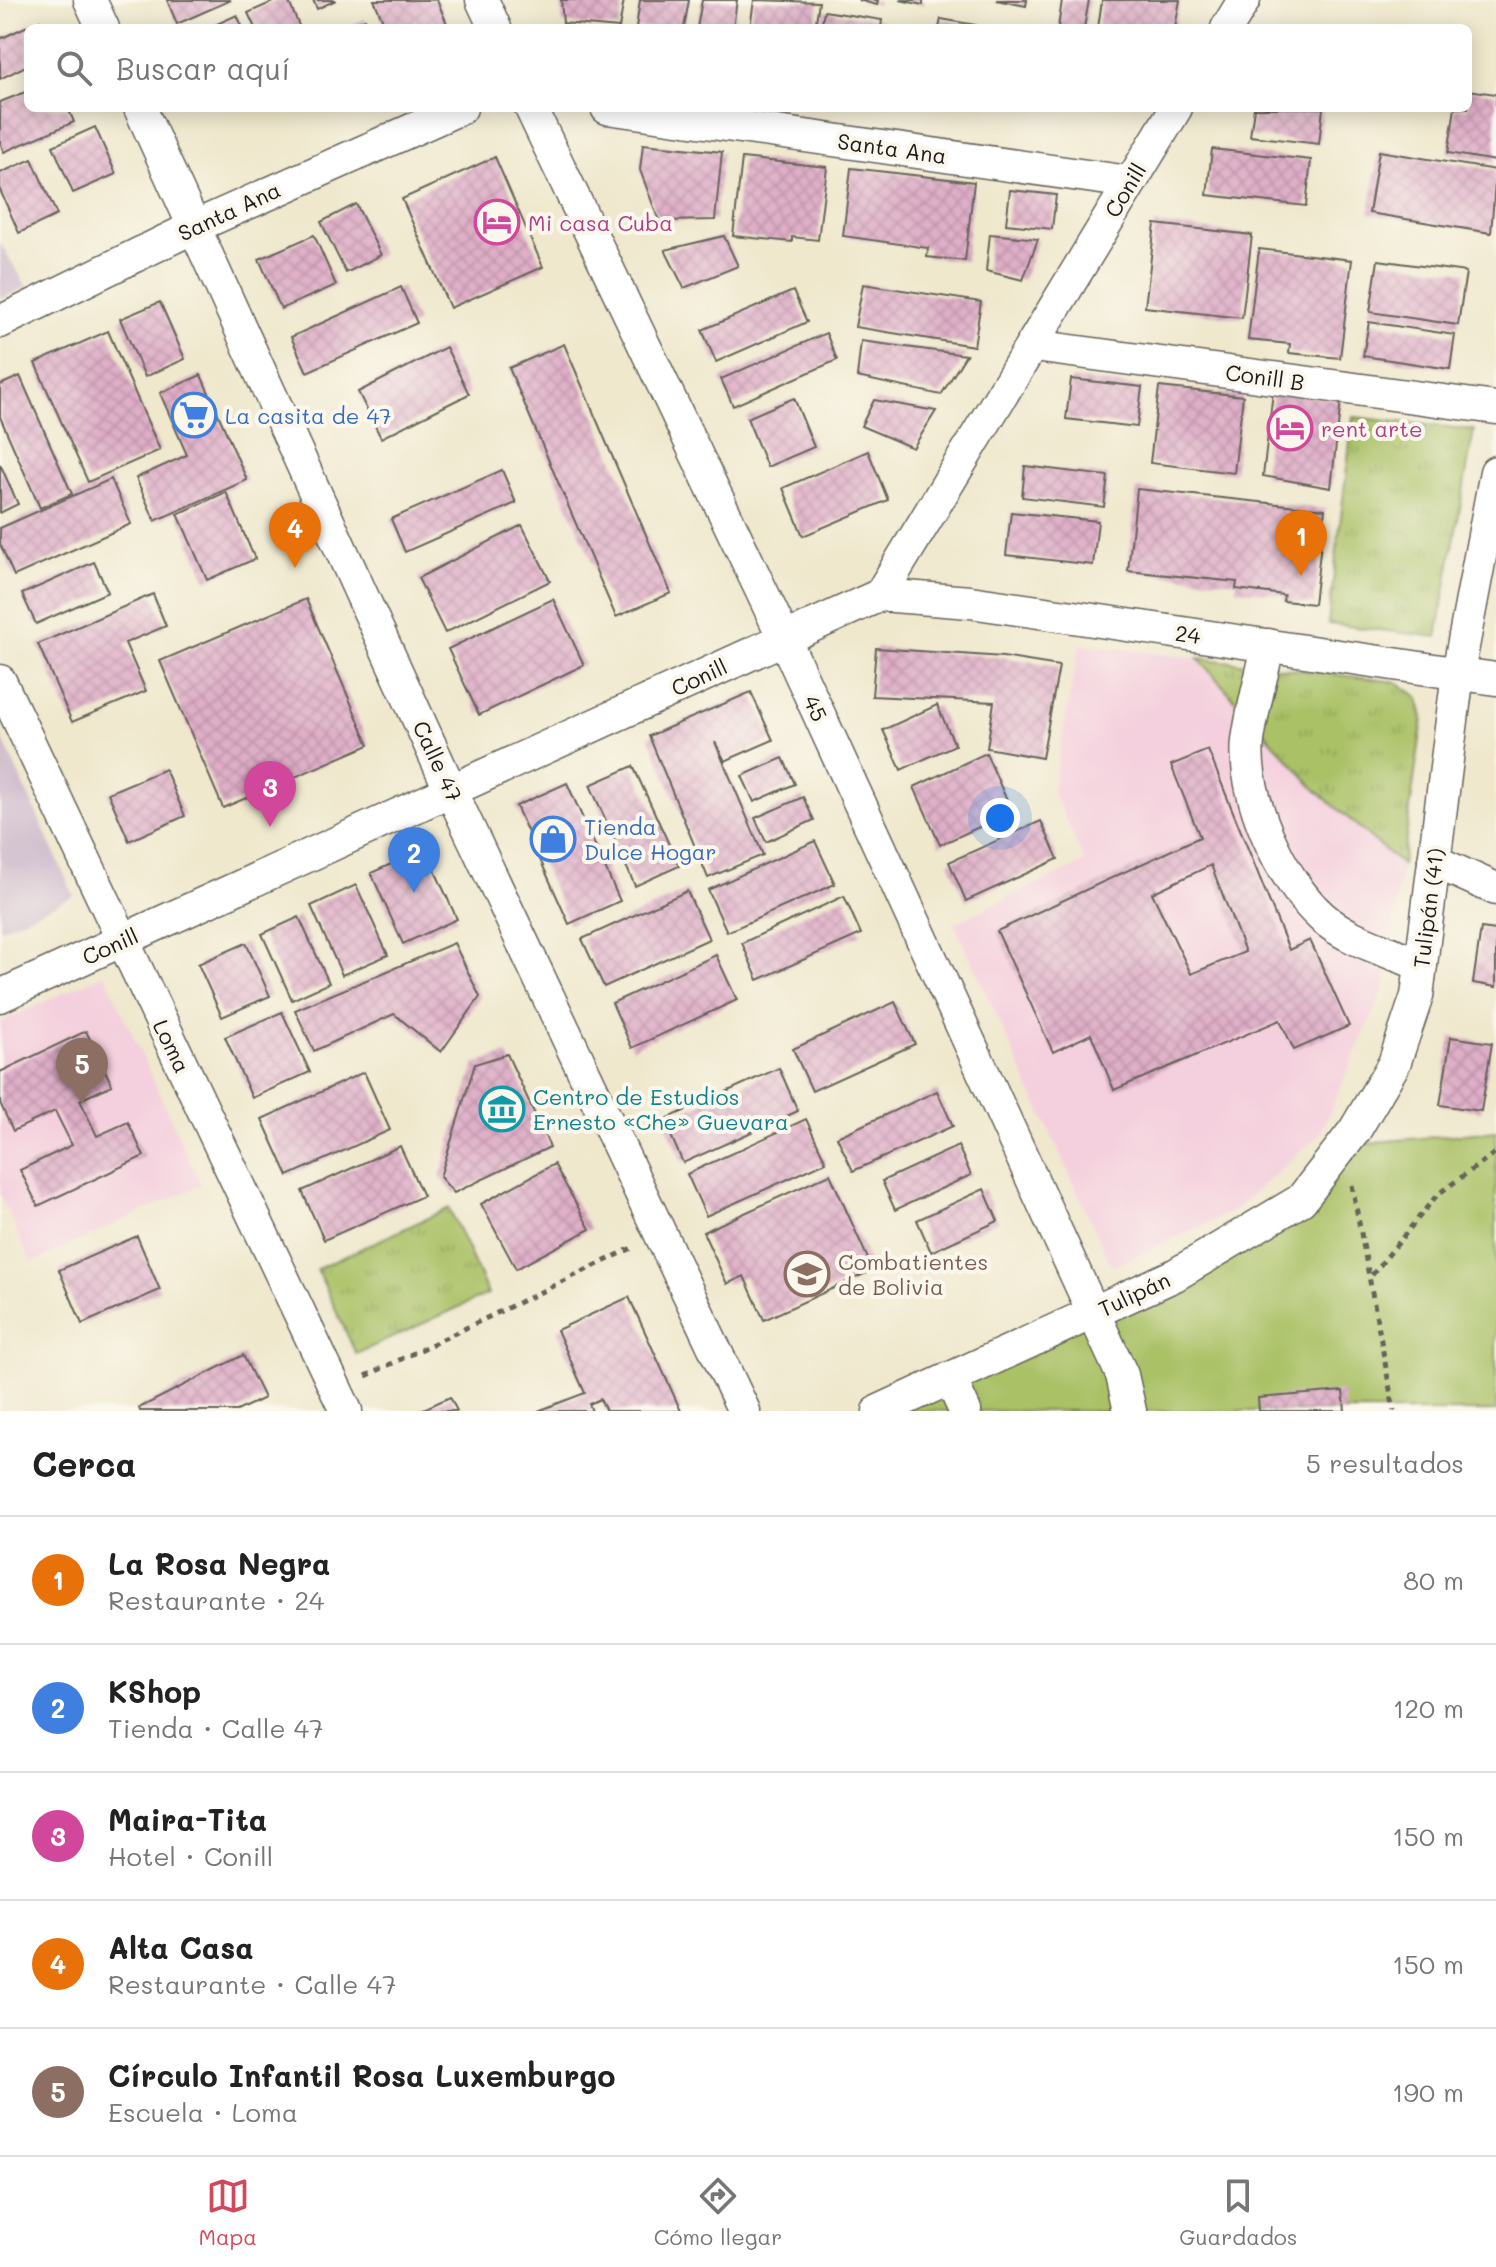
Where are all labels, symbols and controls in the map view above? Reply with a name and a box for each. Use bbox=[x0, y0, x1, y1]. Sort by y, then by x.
search box bbox=[24, 24, 1472, 112]
icon: search bbox=[52, 46, 96, 90]
text: Buscar aquí bbox=[116, 48, 290, 88]
street label: Santa Ana bbox=[836, 126, 948, 170]
street label: Conill bbox=[1097, 157, 1153, 223]
street label: Santa Ana bbox=[173, 175, 285, 247]
hotel icon: Mi casa Cuba bbox=[473, 198, 521, 246]
place label: Mi casa Cuba bbox=[528, 208, 673, 237]
street label: Conill B bbox=[1224, 357, 1306, 397]
supermarket icon: La casita de 47 bbox=[170, 391, 218, 439]
place label: La casita de 47 bbox=[225, 401, 392, 430]
hotel icon: rent arte bbox=[1266, 404, 1314, 452]
place label: rent arte bbox=[1321, 414, 1423, 443]
pin: 4 bbox=[269, 502, 321, 568]
pin: 1 bbox=[1275, 510, 1327, 576]
street label: 24 bbox=[1174, 618, 1203, 650]
street label: Conill bbox=[666, 651, 732, 703]
street label: 45 bbox=[797, 690, 835, 726]
street label: Calle 47 bbox=[407, 716, 469, 806]
pin: 3 bbox=[244, 761, 296, 827]
your location bbox=[980, 798, 1020, 838]
place label: Tienda Dulce Hogar bbox=[584, 812, 717, 866]
shop icon: Tienda Dulce Hogar bbox=[529, 815, 577, 863]
pin: 2 bbox=[388, 827, 440, 893]
street label: Tulipán (41) bbox=[1406, 846, 1450, 970]
street label: Conill bbox=[77, 921, 143, 971]
street label: Loma bbox=[147, 1015, 197, 1077]
pin: 5 bbox=[56, 1038, 108, 1104]
place label: Centro de Estudios Ernesto «Che» Guevara bbox=[533, 1082, 789, 1136]
museum icon: Centro de Estudios Ernesto «Che» Guevara bbox=[478, 1085, 526, 1133]
place label: Combatientes de Bolivia bbox=[838, 1247, 988, 1301]
school or university icon: Combatientes de Bolivia bbox=[783, 1250, 831, 1298]
street label: Tulipán bbox=[1093, 1265, 1175, 1323]
text: Cerca bbox=[32, 1441, 136, 1486]
text: 5 resultados bbox=[1306, 1446, 1464, 1480]
text: La Rosa Negra bbox=[108, 1543, 331, 1583]
text: 1 bbox=[52, 1563, 64, 1597]
text: 80 m bbox=[1403, 1563, 1464, 1597]
text: Restaurante · 24 bbox=[108, 1583, 324, 1617]
text: KShop bbox=[108, 1671, 201, 1711]
text: 2 bbox=[51, 1691, 65, 1725]
text: 120 m bbox=[1393, 1691, 1464, 1725]
text: Tienda · Calle 47 bbox=[108, 1711, 324, 1745]
text: Maira-Tita bbox=[108, 1799, 267, 1839]
text: 3 bbox=[50, 1819, 66, 1853]
text: 150 m bbox=[1392, 1819, 1464, 1853]
text: Hotel · Conill bbox=[108, 1839, 273, 1873]
text: Alta Casa bbox=[108, 1927, 254, 1967]
text: 4 bbox=[50, 1947, 66, 1981]
text: 150 m bbox=[1392, 1947, 1464, 1981]
text: Restaurante · Calle 47 bbox=[108, 1967, 396, 2001]
text: Círculo Infantil Rosa Luxemburgo bbox=[108, 2055, 615, 2095]
text: 5 bbox=[50, 2075, 66, 2109]
text: 190 m bbox=[1392, 2075, 1464, 2109]
text: Escuela · Loma bbox=[108, 2095, 298, 2129]
tab: Mapa bbox=[198, 2174, 257, 2251]
tab: Cómo llegar bbox=[654, 2174, 782, 2251]
tab: Guardados bbox=[1179, 2174, 1298, 2251]

